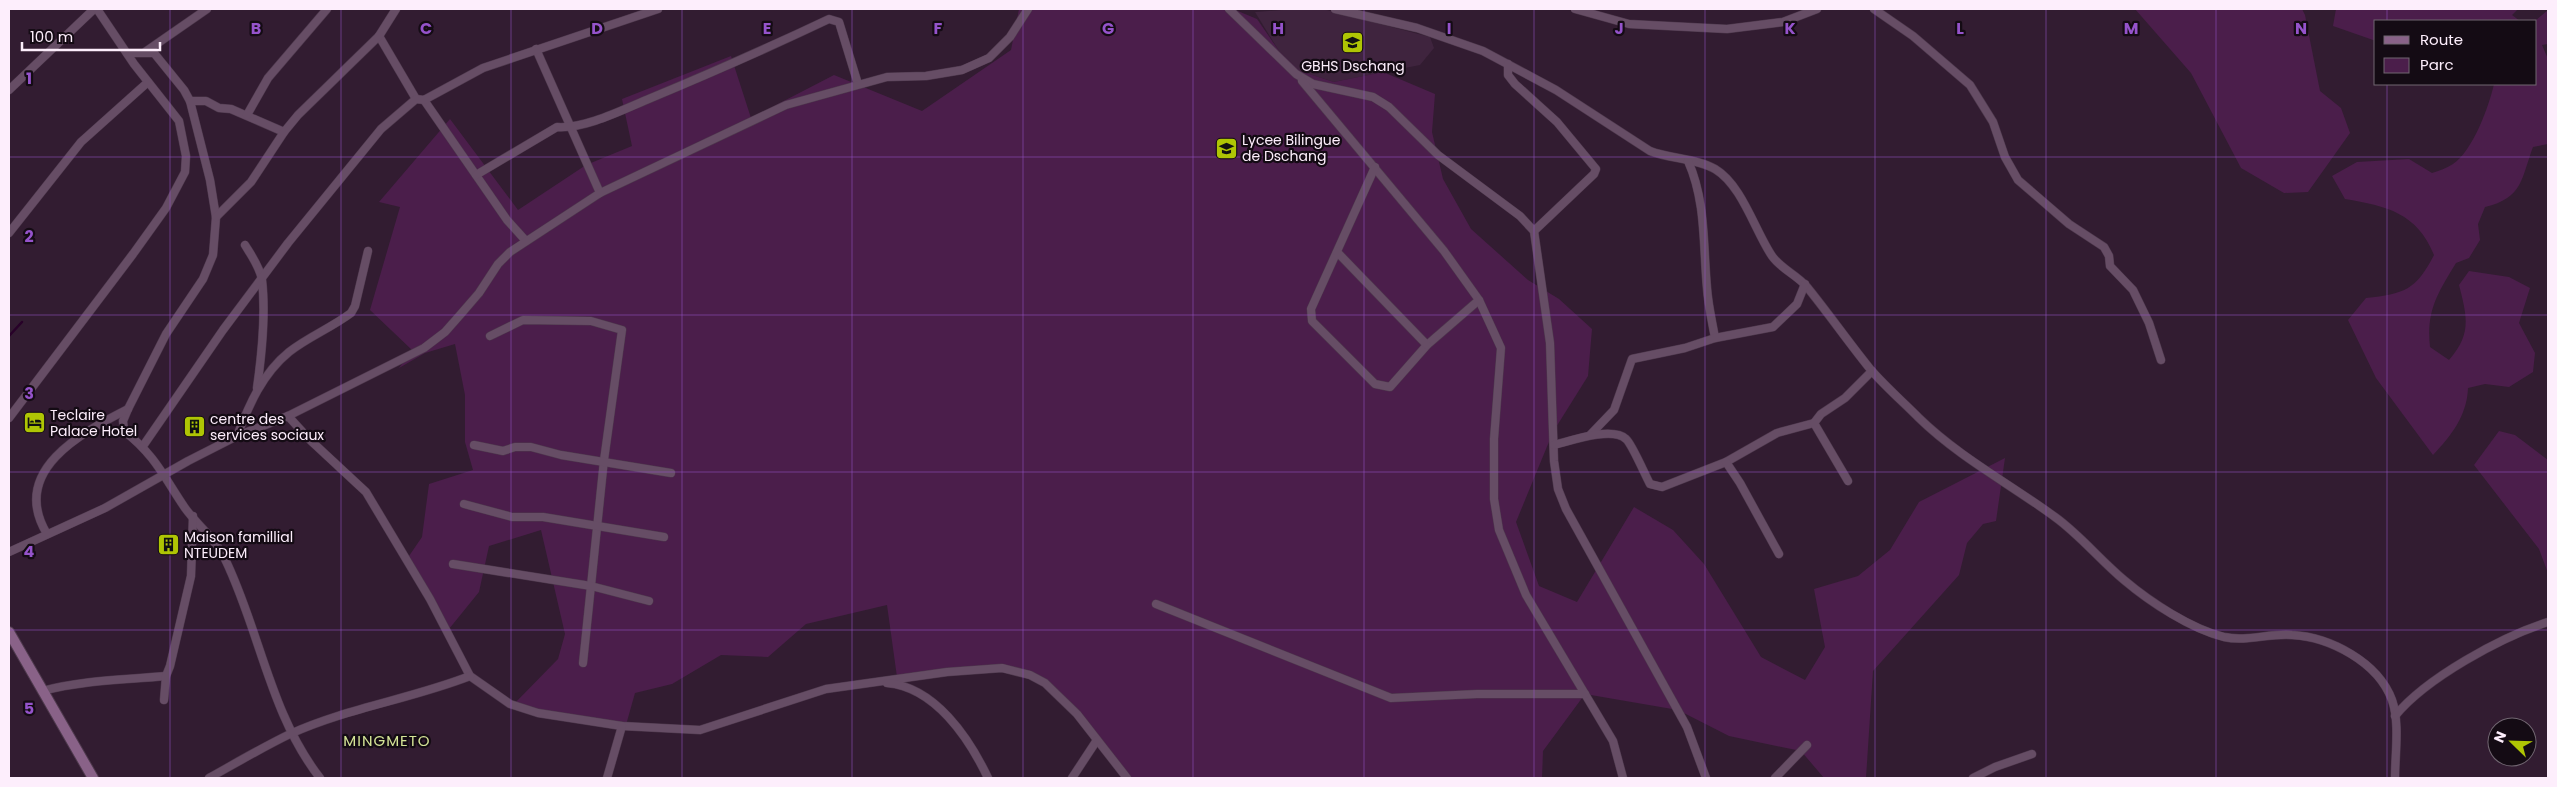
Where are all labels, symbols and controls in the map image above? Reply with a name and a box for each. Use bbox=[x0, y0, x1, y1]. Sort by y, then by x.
text: B bbox=[251, 17, 261, 40]
text: C bbox=[420, 17, 432, 40]
text: D bbox=[591, 17, 603, 40]
text: E bbox=[763, 17, 771, 40]
text: F bbox=[934, 17, 943, 40]
text: G bbox=[1102, 17, 1114, 40]
text: H bbox=[1272, 17, 1284, 40]
text: I bbox=[1447, 17, 1451, 40]
text: J bbox=[1614, 17, 1624, 40]
text: K bbox=[1784, 17, 1796, 40]
text: L bbox=[1956, 17, 1964, 40]
text: M bbox=[2124, 17, 2138, 40]
text: N bbox=[2295, 17, 2307, 40]
scale bar bbox=[22, 20, 160, 52]
legend bbox=[2374, 20, 2537, 85]
text: 100 m bbox=[30, 26, 73, 47]
text: Route bbox=[2420, 29, 2463, 50]
school or university icon: GBHS Dschang bbox=[1341, 31, 1365, 55]
text: Parc bbox=[2420, 54, 2454, 75]
place label: GBHS Dschang bbox=[1301, 56, 1405, 76]
text: 1 bbox=[26, 67, 32, 90]
place label: Lycee Bilingue de Dschang bbox=[1242, 130, 1341, 166]
school or university icon: Lycee Bilingue de Dschang bbox=[1214, 136, 1238, 160]
text: 2 bbox=[24, 225, 34, 248]
text: 3 bbox=[24, 382, 34, 405]
place label: Teclaire Palace Hotel bbox=[50, 405, 137, 441]
place label: centre des services sociaux bbox=[210, 409, 324, 445]
hotel icon: Teclaire Palace Hotel bbox=[22, 411, 46, 435]
building icon: centre des services sociaux bbox=[182, 415, 206, 439]
place label: Maison famillial NTEUDEM bbox=[184, 527, 293, 563]
building icon: Maison famillial NTEUDEM bbox=[156, 533, 180, 557]
text: 4 bbox=[24, 540, 35, 563]
text: 5 bbox=[24, 697, 34, 720]
north arrow bbox=[2487, 717, 2537, 767]
text: N bbox=[2489, 728, 2511, 746]
district label: MINGMETO bbox=[343, 730, 431, 751]

